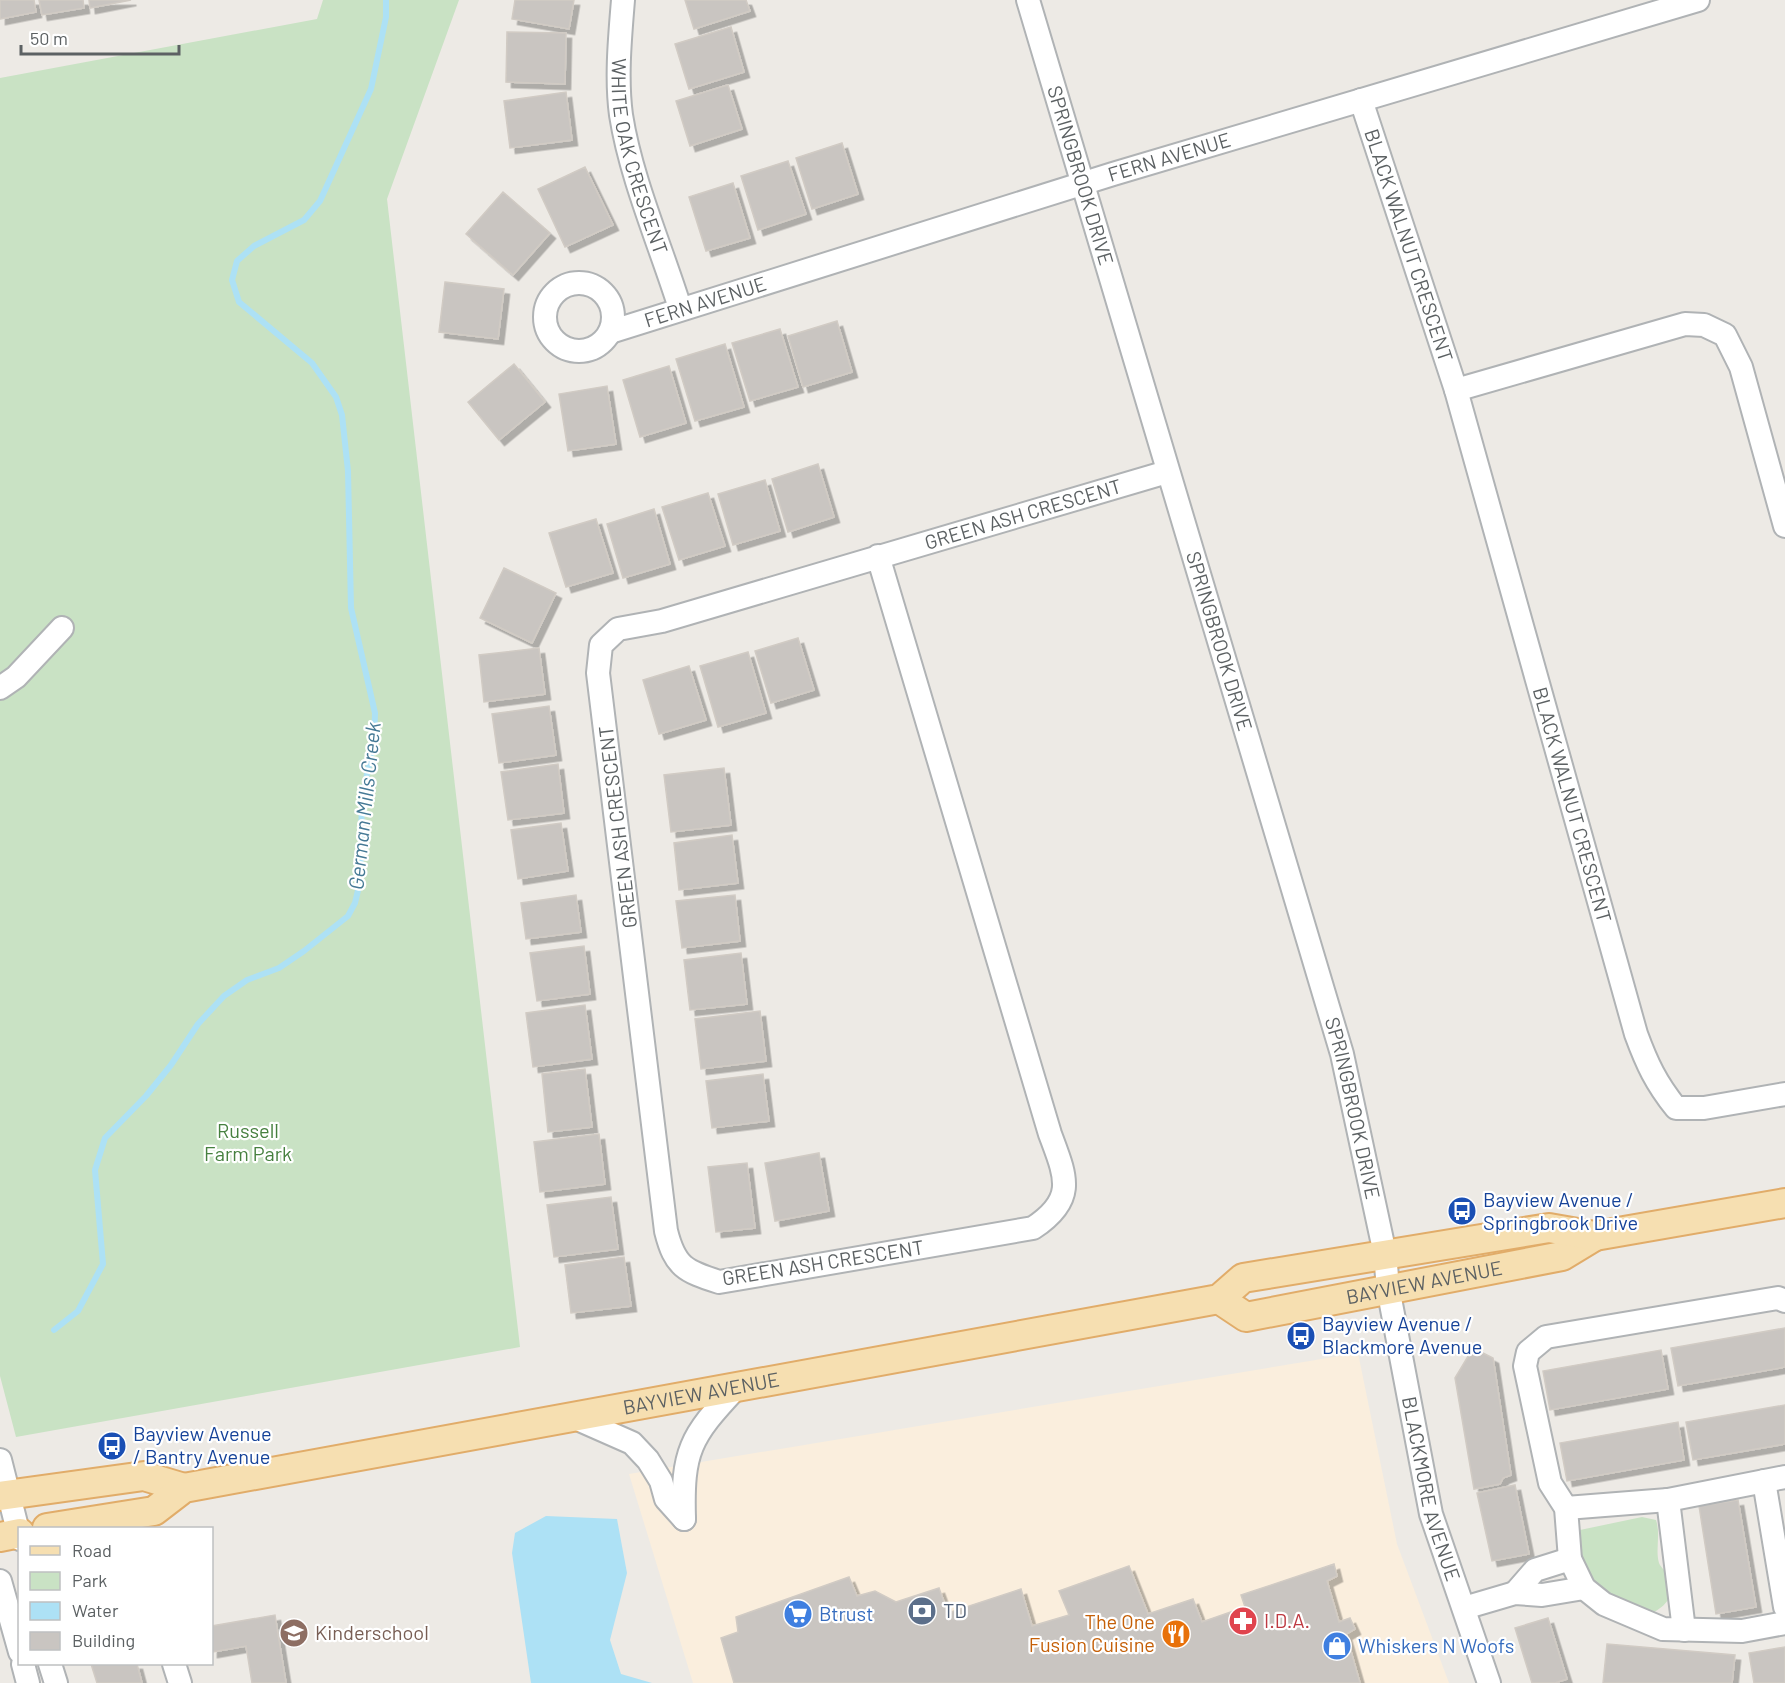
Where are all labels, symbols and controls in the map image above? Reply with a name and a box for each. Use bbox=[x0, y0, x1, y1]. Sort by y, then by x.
scale bar bbox=[21, 18, 178, 56]
text: 50 m bbox=[30, 27, 68, 49]
street label: WHITE OAK CRESCENT bbox=[608, 58, 674, 257]
street label: SPRINGBROOK DRIVE bbox=[1043, 82, 1119, 268]
street label: BLACK WALNUT CRESCENT bbox=[1360, 126, 1459, 365]
street label: FERN AVENUE bbox=[1105, 127, 1233, 186]
street label: FERN AVENUE bbox=[641, 271, 769, 332]
street label: GREEN ASH CRESCENT bbox=[922, 473, 1124, 554]
street label: SPRINGBROOK DRIVE bbox=[1182, 548, 1258, 733]
street label: BLACK WALNUT CRESCENT bbox=[1529, 684, 1617, 925]
water label: German Mills Creek bbox=[342, 720, 385, 891]
street label: GREEN ASH CRESCENT bbox=[593, 725, 641, 930]
street label: SPRINGBROOK DRIVE bbox=[1321, 1014, 1386, 1201]
park label: Russell Farm Park bbox=[204, 1118, 292, 1165]
place label: Bayview Avenue / Springbrook Drive bbox=[1483, 1187, 1638, 1234]
bus stop icon: Bayview Avenue / Springbrook Drive bbox=[1446, 1195, 1478, 1227]
street label: GREEN ASH CRESCENT bbox=[720, 1234, 925, 1290]
street label: BAYVIEW AVENUE bbox=[1344, 1255, 1504, 1308]
place label: Bayview Avenue / Blackmore Avenue bbox=[1322, 1311, 1482, 1358]
bus stop icon: Bayview Avenue / Blackmore Avenue bbox=[1285, 1320, 1317, 1352]
street label: BAYVIEW AVENUE bbox=[621, 1367, 781, 1419]
street label: BLACKMORE AVENUE bbox=[1398, 1394, 1466, 1584]
place label: Bayview Avenue / Bantry Avenue bbox=[133, 1421, 272, 1468]
bus stop icon: Bayview Avenue / Bantry Avenue bbox=[96, 1430, 128, 1462]
legend bbox=[18, 1527, 213, 1665]
text: Road bbox=[72, 1539, 112, 1561]
text: Park bbox=[72, 1569, 107, 1591]
bank icon: TD bbox=[906, 1595, 938, 1627]
supermarket icon: Btrust bbox=[782, 1598, 814, 1630]
place label: TD bbox=[943, 1598, 967, 1622]
text: Water bbox=[72, 1599, 119, 1621]
place label: Btrust bbox=[819, 1601, 873, 1625]
pharmacy icon: I.D.A. bbox=[1227, 1605, 1259, 1637]
place label: I.D.A. bbox=[1264, 1608, 1310, 1632]
place label: The One Fusion Cuisine bbox=[1029, 1609, 1155, 1656]
school or university icon: Kinderschool bbox=[278, 1617, 310, 1649]
restaurant icon: The One Fusion Cuisine bbox=[1160, 1618, 1192, 1650]
place label: Kinderschool bbox=[315, 1620, 429, 1644]
text: Building bbox=[72, 1629, 135, 1651]
shop icon: Whiskers N Woofs bbox=[1321, 1630, 1353, 1662]
place label: Whiskers N Woofs bbox=[1358, 1633, 1514, 1657]

